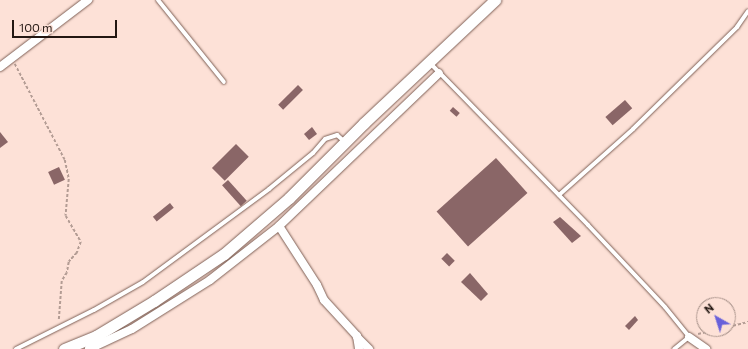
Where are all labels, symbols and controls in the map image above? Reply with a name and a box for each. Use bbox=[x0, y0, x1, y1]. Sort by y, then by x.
scale bar bbox=[14, 12, 119, 38]
text: 100 m bbox=[19, 20, 53, 34]
north arrow bbox=[696, 297, 736, 337]
text: N bbox=[701, 300, 716, 316]

